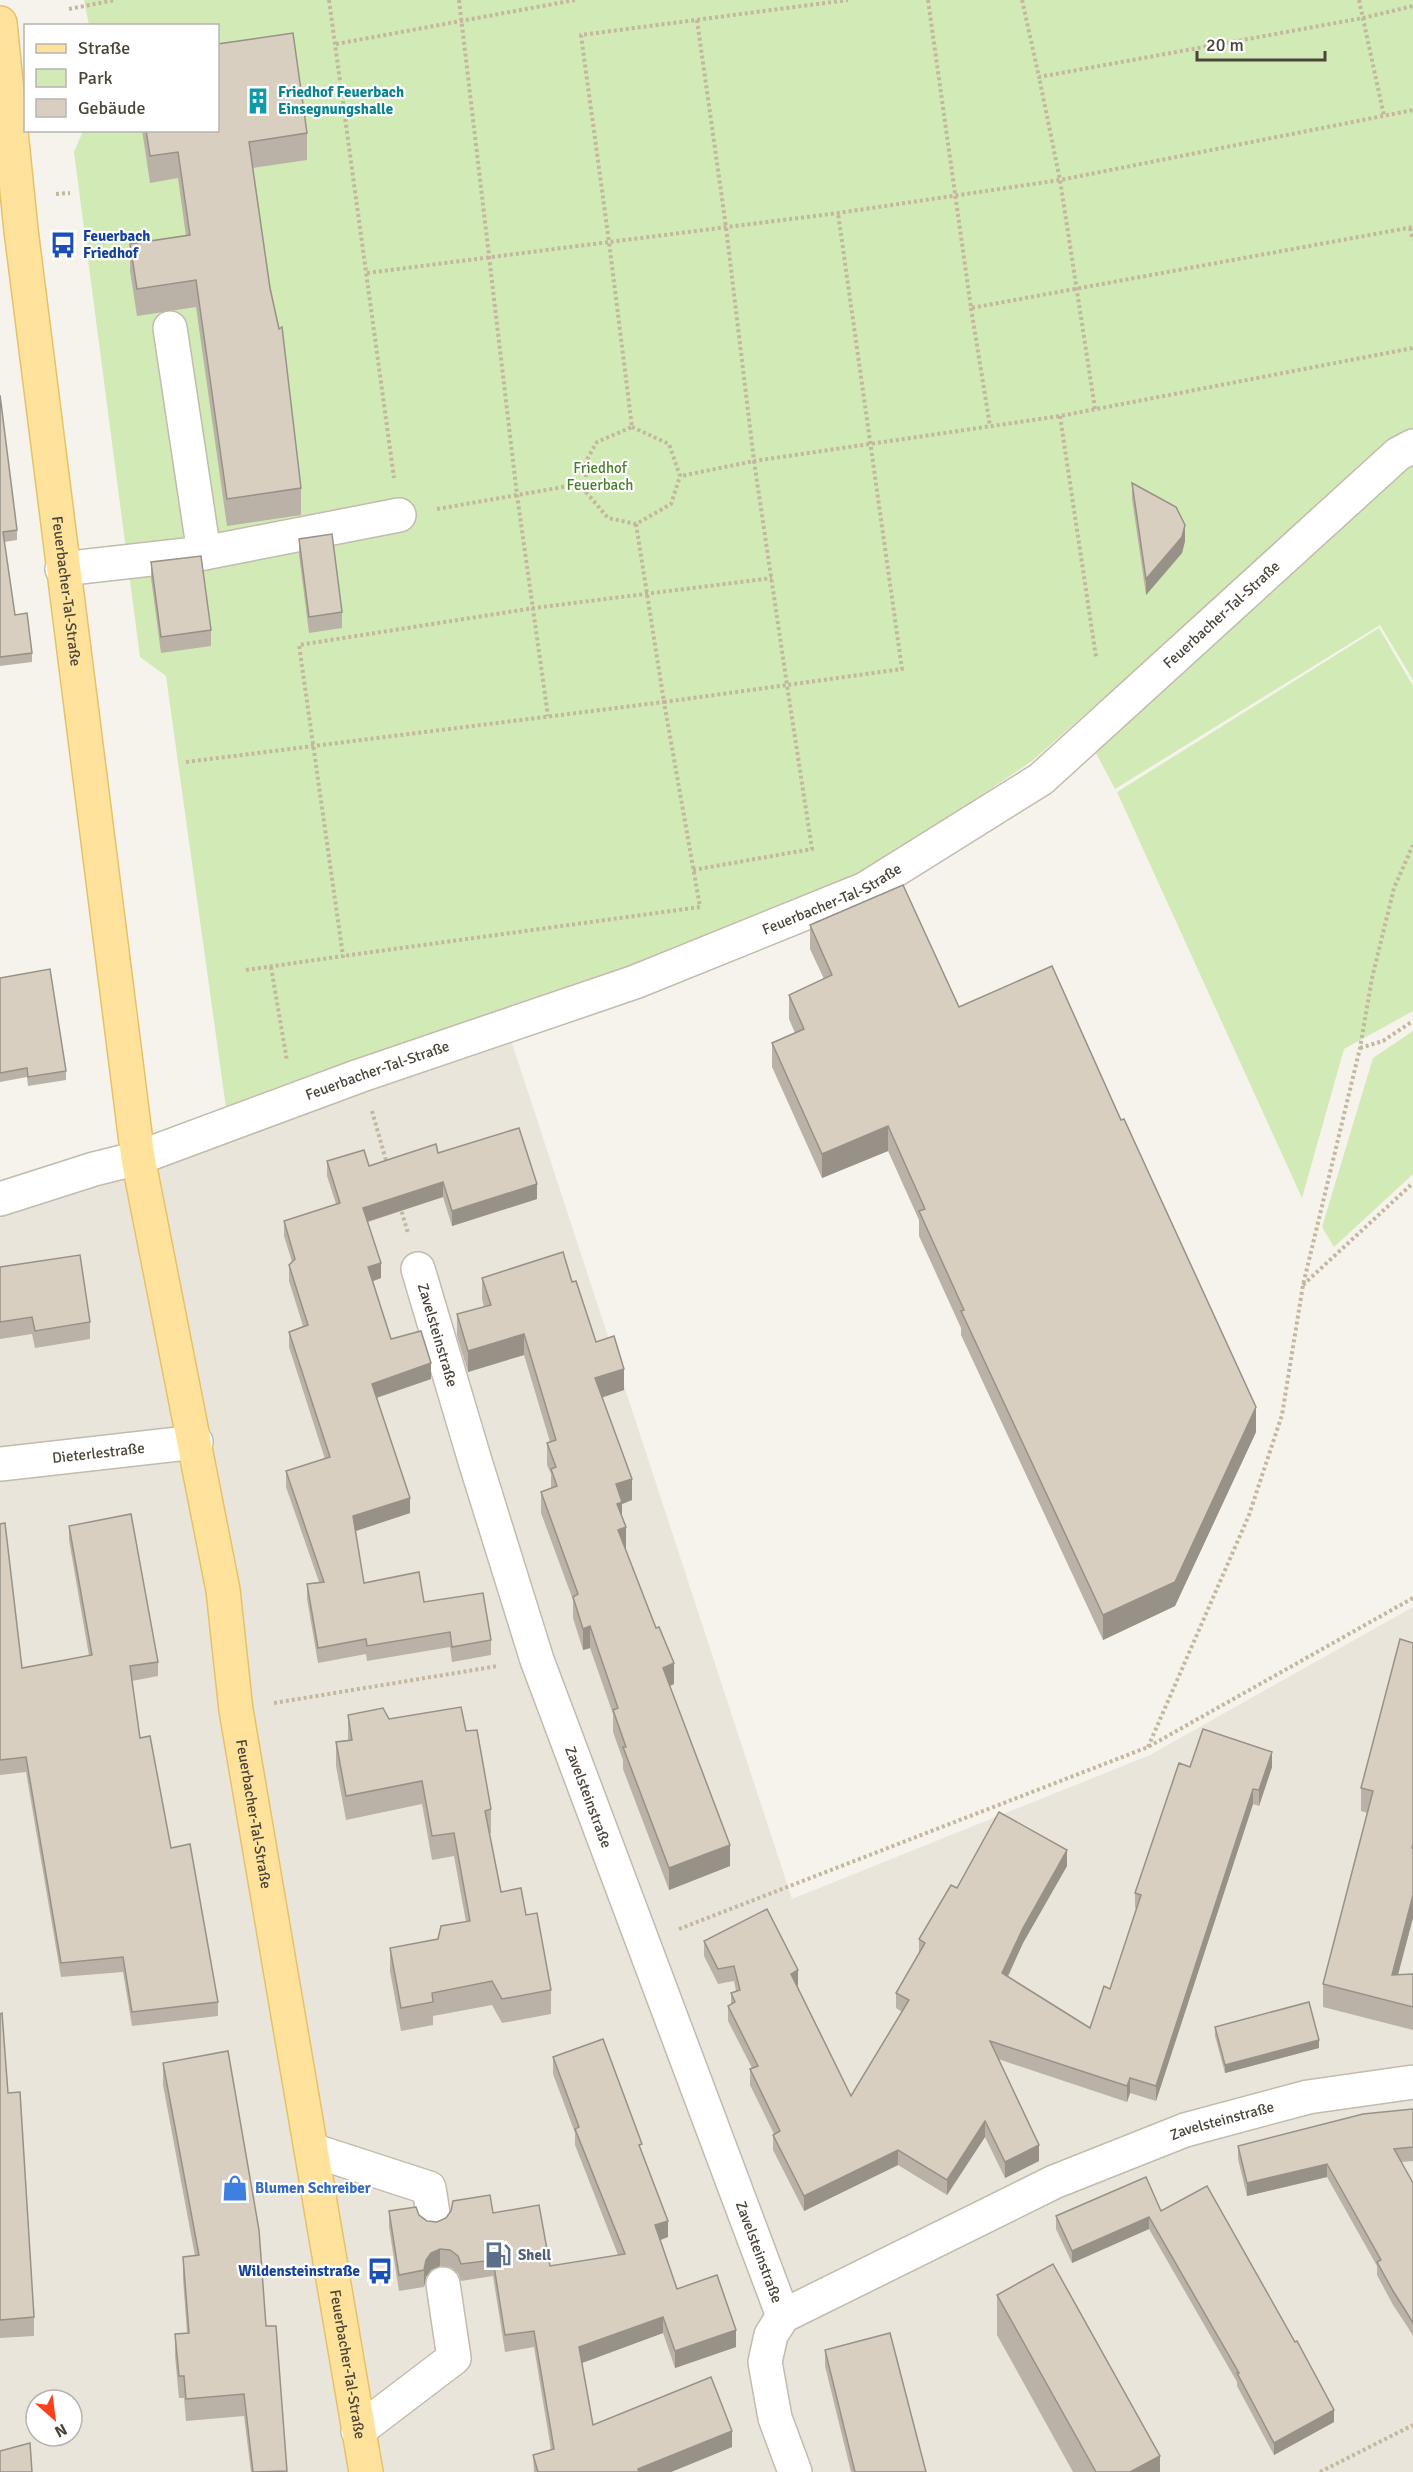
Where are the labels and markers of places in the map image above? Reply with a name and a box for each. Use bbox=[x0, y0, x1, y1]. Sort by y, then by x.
place label: Friedhof Feuerbach Einsegnungshalle bbox=[278, 83, 404, 118]
building icon: Friedhof Feuerbach Einsegnungshalle bbox=[243, 86, 273, 116]
place label: Feuerbach Friedhof bbox=[83, 227, 150, 262]
bus stop icon: Feuerbach Friedhof bbox=[48, 230, 78, 260]
shop icon: Blumen Schreiber bbox=[220, 2173, 250, 2203]
place label: Blumen Schreiber bbox=[255, 2179, 371, 2197]
fuel station icon: Shell bbox=[483, 2240, 513, 2270]
place label: Shell bbox=[518, 2246, 551, 2264]
bus stop icon: Wildensteinstraße bbox=[365, 2256, 395, 2286]
place label: Wildensteinstraße bbox=[238, 2262, 360, 2280]

